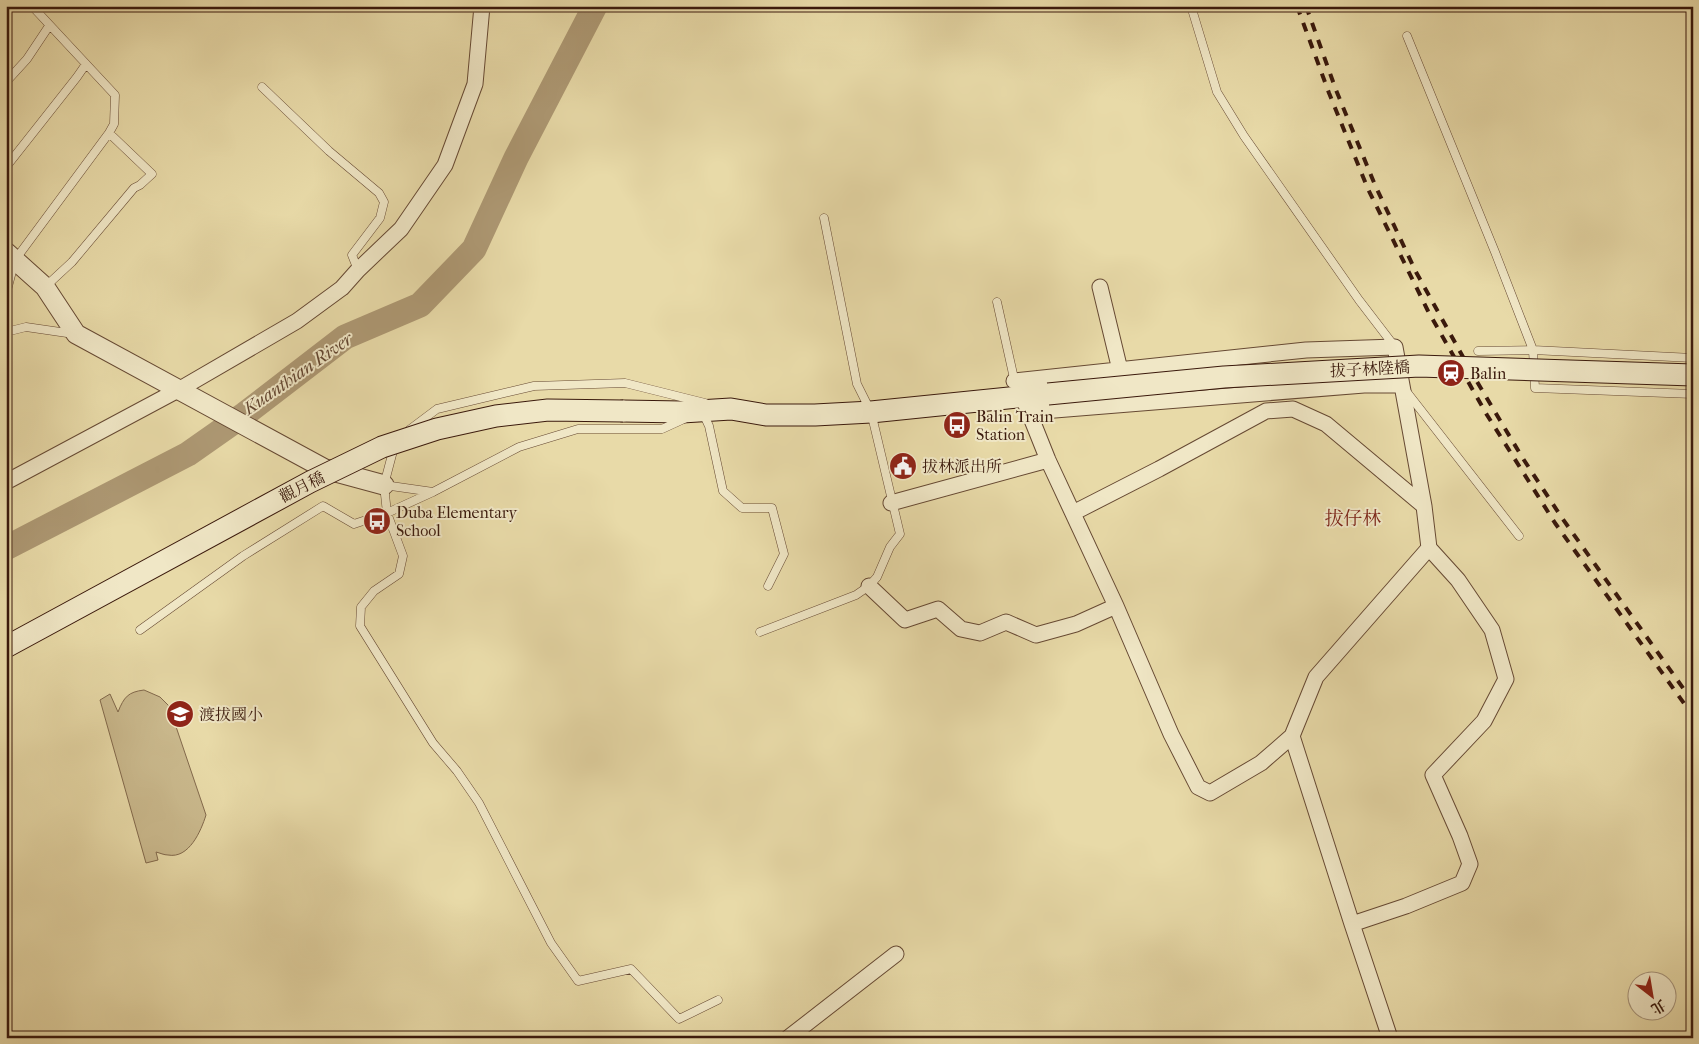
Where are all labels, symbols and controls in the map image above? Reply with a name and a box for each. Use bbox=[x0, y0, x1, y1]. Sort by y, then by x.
water label: Kuanthian River bbox=[238, 327, 358, 421]
street label: 拔子林陸橋 bbox=[1330, 357, 1410, 381]
station icon: Balin bbox=[1436, 358, 1466, 388]
place label: Balin bbox=[1470, 364, 1507, 383]
place label: Balin Train Station bbox=[976, 407, 1054, 444]
bus stop icon: Balin Train Station bbox=[942, 410, 972, 440]
public building icon: 拔林派出所 bbox=[888, 451, 918, 481]
place label: 拔林派出所 bbox=[922, 457, 1002, 476]
street label: 觀月穚 bbox=[276, 468, 328, 506]
place label: Duba Elementary School bbox=[396, 503, 518, 540]
bus stop icon: Duba Elementary School bbox=[362, 506, 392, 536]
district label: 拔仔林 bbox=[1324, 508, 1382, 530]
school or university icon: 渡拔國小 bbox=[165, 699, 195, 729]
place label: 渡拔國小 bbox=[199, 705, 263, 724]
north arrow bbox=[1626, 972, 1676, 1022]
text: 北 bbox=[1648, 996, 1669, 1018]

